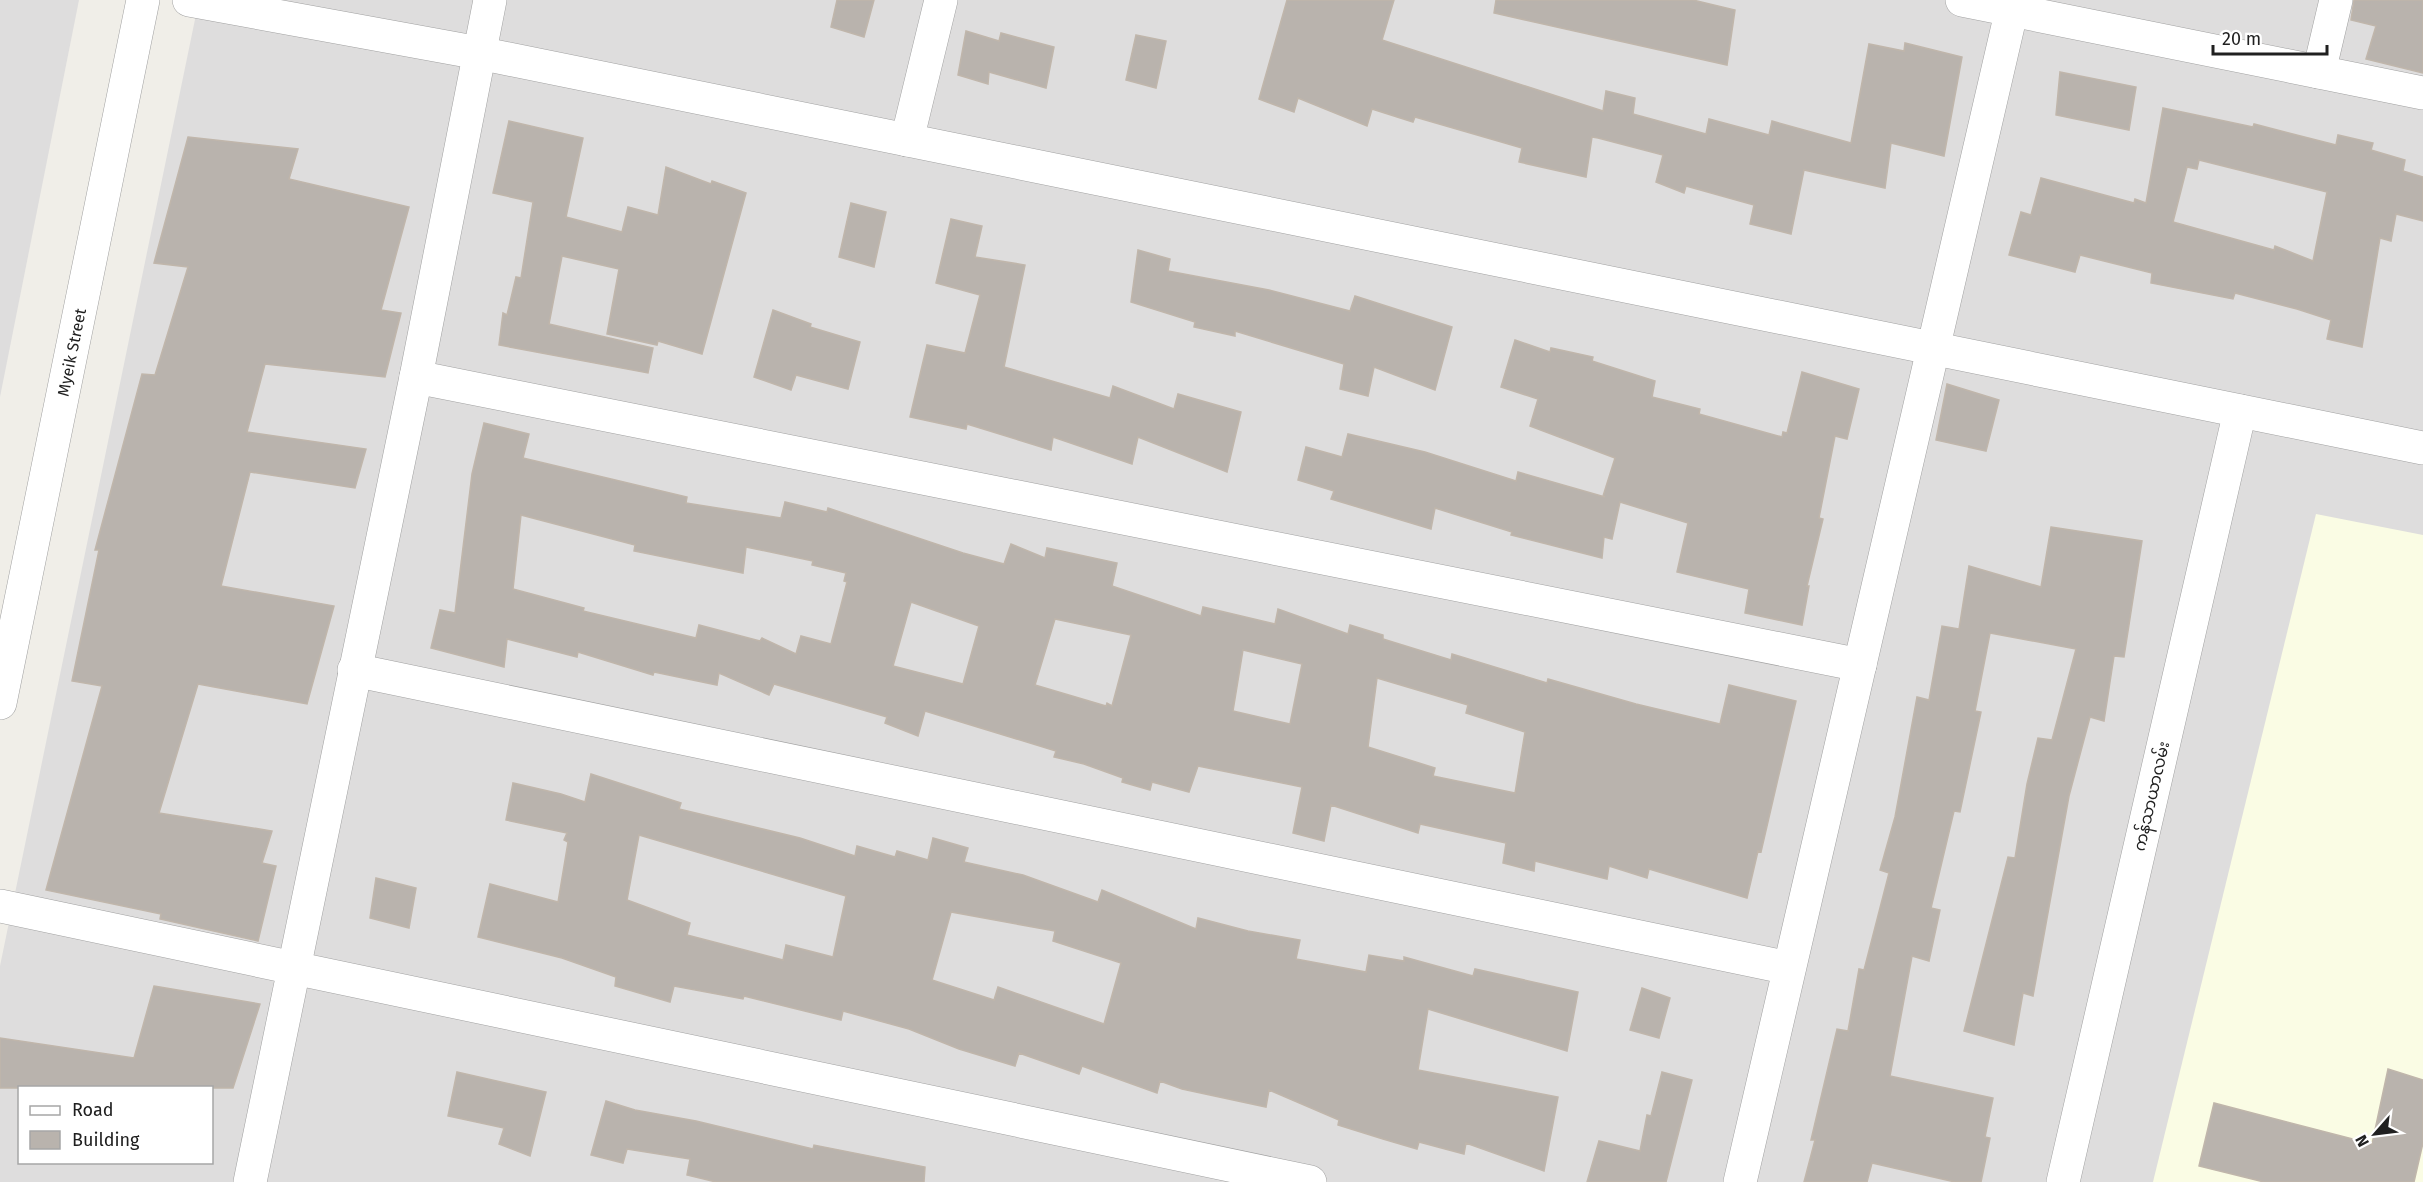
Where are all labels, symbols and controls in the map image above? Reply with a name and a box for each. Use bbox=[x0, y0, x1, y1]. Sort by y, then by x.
scale bar bbox=[2213, 18, 2327, 56]
text: 20 m bbox=[2222, 28, 2261, 50]
street label: Myeik Street bbox=[54, 306, 90, 398]
street label: ကန်သာယာလမ်း bbox=[2128, 739, 2177, 854]
legend bbox=[18, 1086, 213, 1164]
text: Road bbox=[72, 1099, 114, 1121]
north arrow bbox=[2345, 1104, 2405, 1164]
text: Building bbox=[72, 1129, 140, 1151]
text: N bbox=[2351, 1132, 2373, 1150]

